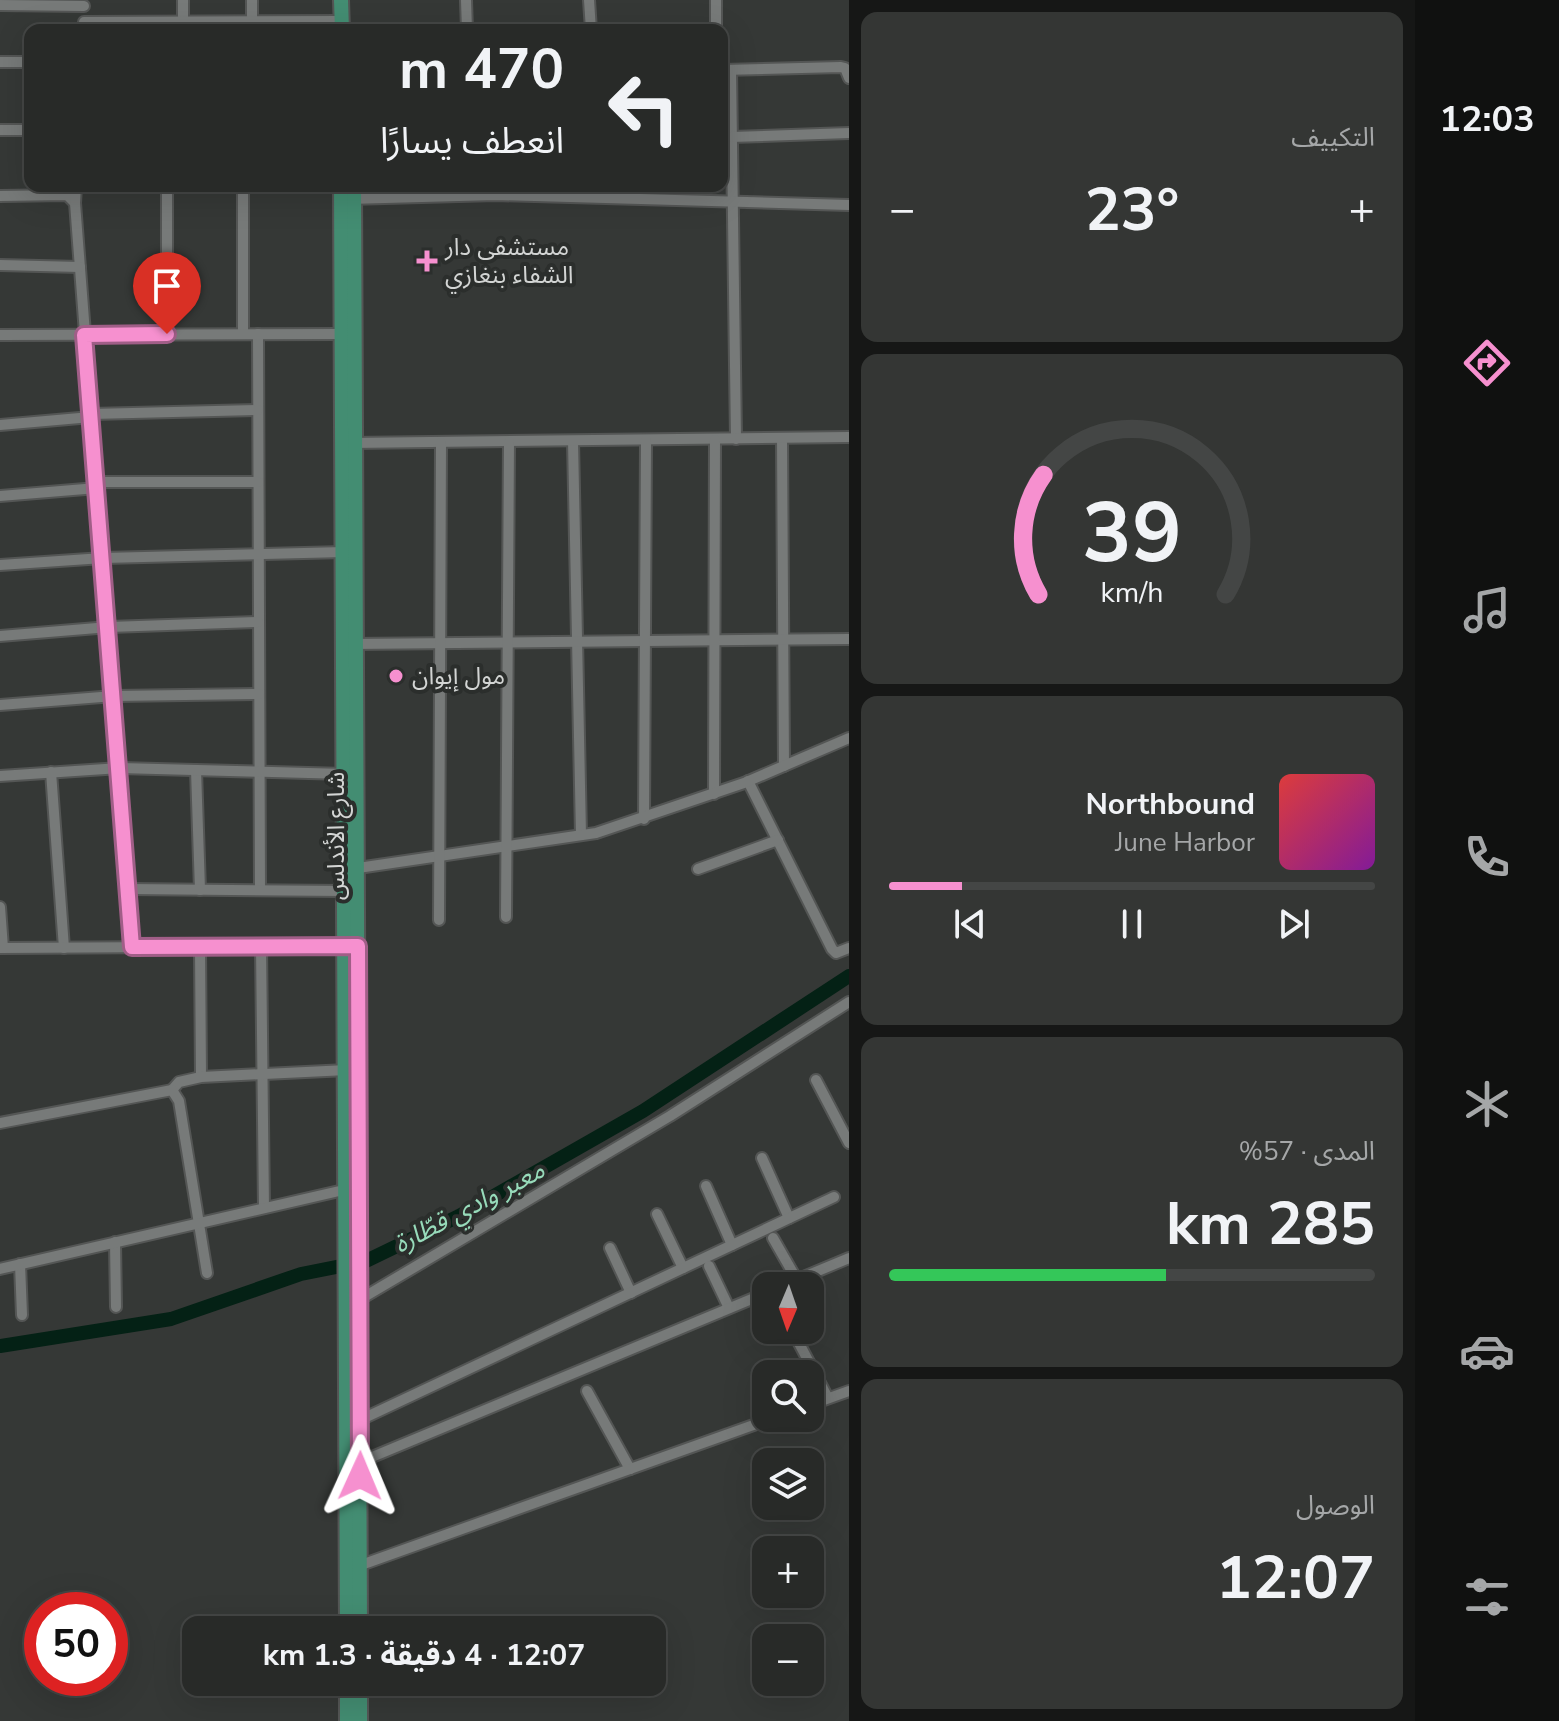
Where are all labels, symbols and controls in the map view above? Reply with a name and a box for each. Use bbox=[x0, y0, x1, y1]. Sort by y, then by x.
text: 470 m bbox=[399, 31, 564, 108]
icon: left bbox=[592, 56, 696, 160]
text: 12:03 bbox=[1439, 95, 1535, 144]
text: انعطف يسارًا bbox=[380, 117, 564, 166]
text: التكييف bbox=[1291, 120, 1375, 155]
text: 23° bbox=[1085, 169, 1179, 251]
text: − bbox=[889, 180, 915, 240]
text: + bbox=[1349, 180, 1375, 240]
place label: مستشفى دار الشفاء بنغازي bbox=[444, 231, 573, 294]
marker: مستشفى دار الشفاء بنغازي bbox=[416, 250, 438, 272]
pin bbox=[133, 252, 201, 334]
icon: arrive bbox=[145, 264, 189, 308]
icon: directions bbox=[1459, 335, 1515, 391]
text: 39 bbox=[1082, 476, 1182, 589]
text: km/h bbox=[1101, 573, 1163, 612]
icon: music bbox=[1459, 582, 1515, 638]
place label: مول إيوان bbox=[412, 660, 505, 692]
marker: مول إيوان bbox=[387, 667, 405, 685]
street label: شارع الأندلس bbox=[320, 772, 353, 900]
text: Northbound bbox=[1085, 784, 1255, 825]
text: June Harbor bbox=[1115, 825, 1255, 860]
icon: phone bbox=[1459, 829, 1515, 885]
icon: previous bbox=[948, 902, 992, 946]
icon: pause bbox=[1110, 902, 1154, 946]
icon: next bbox=[1272, 902, 1316, 946]
icon: climate bbox=[1459, 1076, 1515, 1132]
text: المدى · 57% bbox=[1239, 1134, 1375, 1169]
water label: معبر وادي قطّارة bbox=[387, 1152, 552, 1263]
text: 285 km bbox=[1166, 1183, 1375, 1265]
north arrow bbox=[752, 1272, 824, 1344]
map controls bbox=[752, 1272, 824, 1696]
icon: car bbox=[1459, 1323, 1515, 1379]
button: search bbox=[752, 1360, 824, 1432]
position arrow bbox=[318, 1434, 402, 1518]
button: layers bbox=[752, 1448, 824, 1520]
text: الوصول bbox=[1296, 1488, 1375, 1523]
button: + bbox=[752, 1536, 824, 1608]
text: 12:07 bbox=[1216, 1537, 1375, 1619]
icon: filters bbox=[1459, 1569, 1515, 1625]
speed limit sign: 50 bbox=[24, 1592, 128, 1696]
button: − bbox=[752, 1624, 824, 1696]
text: 12:07 · 4 دقيقة · 1.3 km bbox=[263, 1635, 585, 1676]

